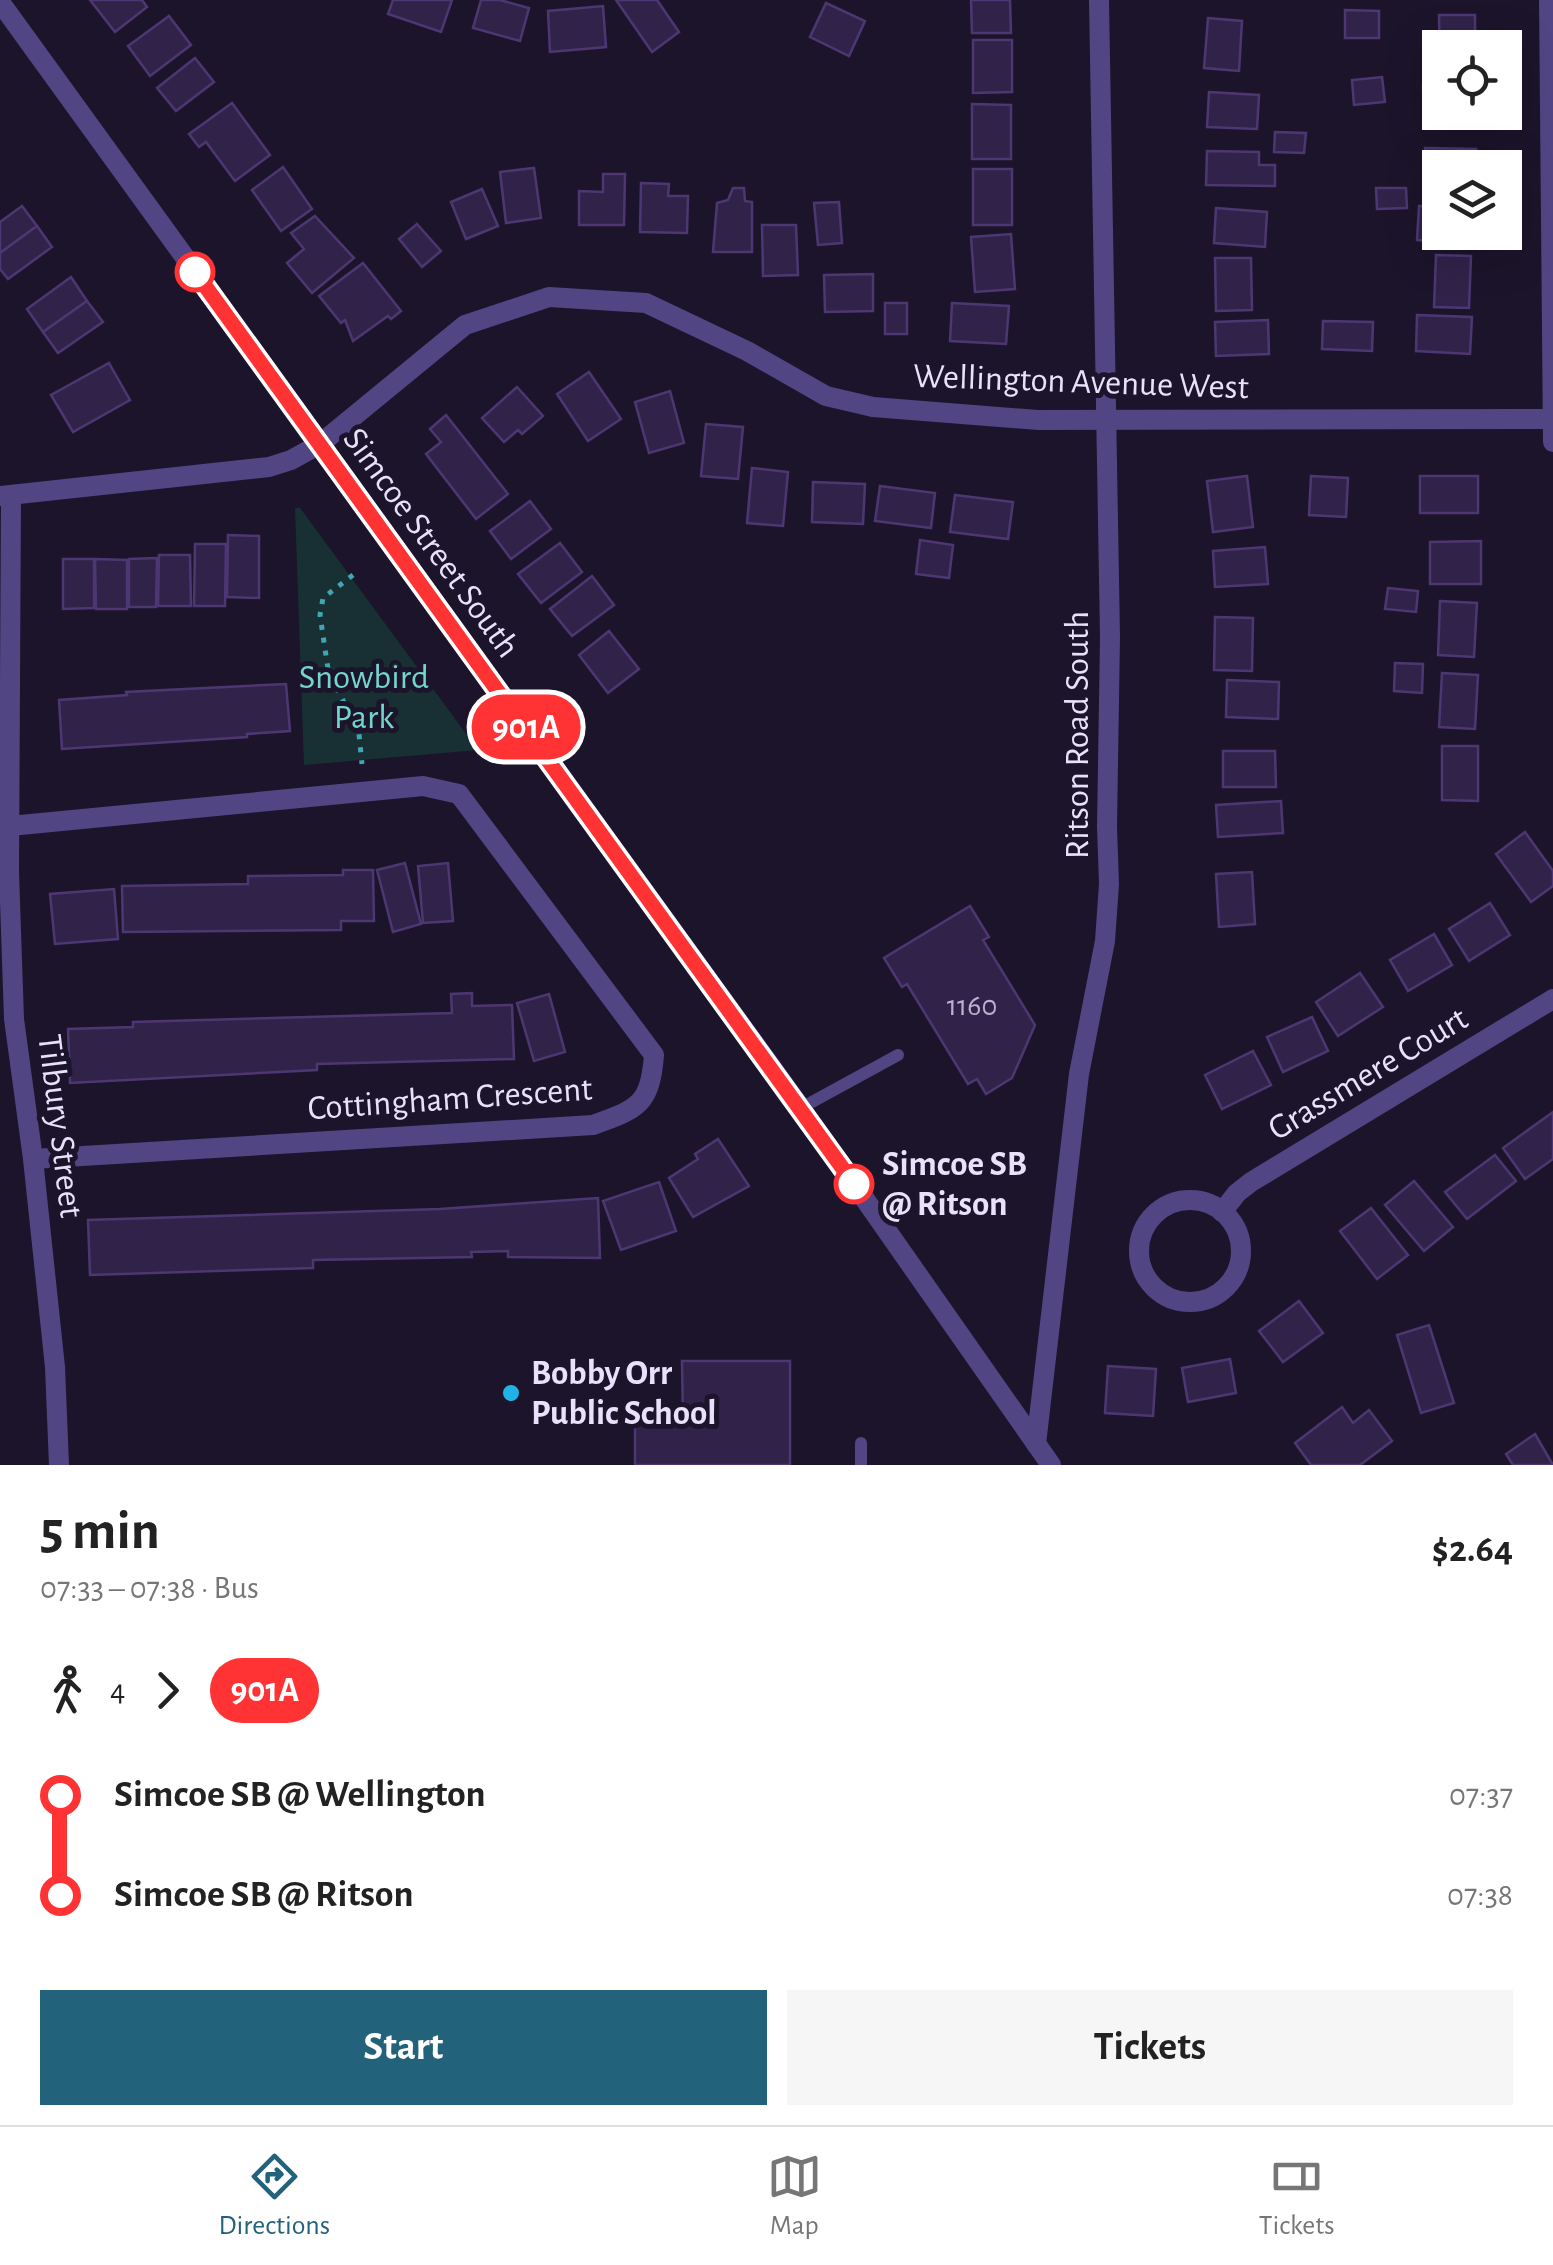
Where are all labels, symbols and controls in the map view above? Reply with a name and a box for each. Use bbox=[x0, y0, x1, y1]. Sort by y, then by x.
map controls bbox=[1422, 30, 1522, 250]
button: locate bbox=[1422, 30, 1522, 130]
button: layers bbox=[1422, 150, 1522, 250]
unlabelled marker bbox=[176, 253, 214, 291]
street label: Wellington Avenue West bbox=[913, 359, 1249, 405]
street label: Simcoe Street South bbox=[336, 422, 526, 664]
street label: Ritson Road South bbox=[1060, 611, 1095, 859]
park label: Snowbird Park bbox=[299, 660, 429, 735]
line badge: 901A bbox=[456, 694, 596, 760]
text: 901A bbox=[492, 710, 560, 745]
house number: 1160 bbox=[947, 991, 997, 1021]
street label: Grassmere Court bbox=[1262, 1001, 1474, 1147]
street label: Tilbury Street bbox=[31, 1032, 89, 1220]
street label: Cottingham Crescent bbox=[307, 1072, 593, 1126]
place label: Simcoe SB @ Ritson bbox=[882, 1147, 1027, 1222]
marker: Simcoe SB @ Ritson bbox=[835, 1165, 873, 1203]
place label: Bobby Orr Public School bbox=[531, 1356, 716, 1431]
marker: Bobby Orr Public School bbox=[500, 1382, 522, 1404]
text: 5 min bbox=[40, 1504, 160, 1559]
text: $2.64 bbox=[1432, 1531, 1513, 1569]
text: 07:33 – 07:38 · Bus bbox=[40, 1572, 259, 1604]
icon: walk bbox=[40, 1663, 95, 1718]
icon: forward bbox=[140, 1663, 195, 1718]
text: 901A bbox=[230, 1673, 299, 1708]
text: 4 bbox=[110, 1674, 125, 1706]
text: Simcoe SB @ Wellington bbox=[114, 1776, 486, 1814]
text: 07:37 bbox=[1449, 1779, 1513, 1811]
text: Simcoe SB @ Ritson bbox=[114, 1876, 413, 1914]
text: 07:38 bbox=[1447, 1879, 1513, 1911]
button: Start bbox=[40, 1990, 767, 2105]
button: Tickets bbox=[787, 1990, 1513, 2105]
tab: Directions bbox=[218, 2149, 330, 2243]
tab: Map bbox=[767, 2149, 822, 2243]
tab: Tickets bbox=[1259, 2149, 1335, 2243]

